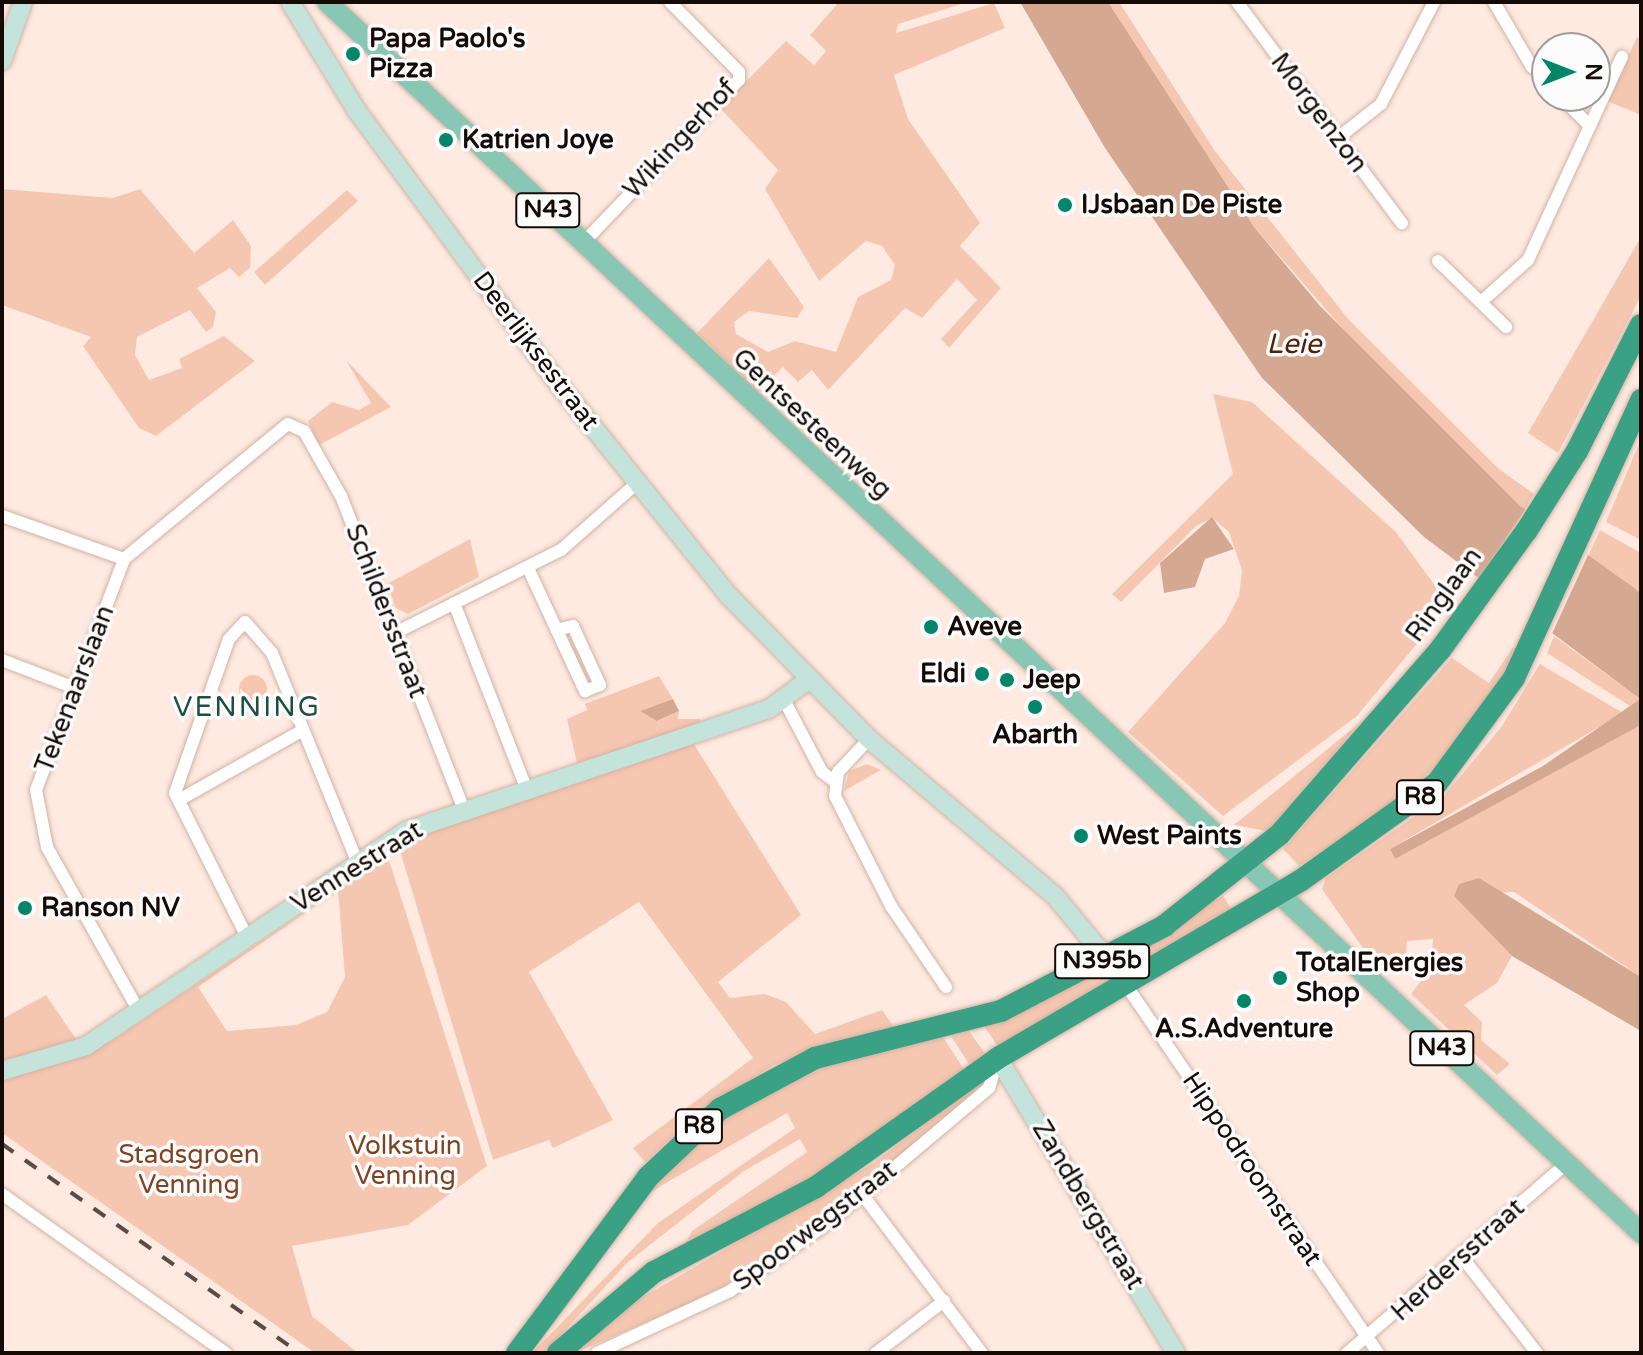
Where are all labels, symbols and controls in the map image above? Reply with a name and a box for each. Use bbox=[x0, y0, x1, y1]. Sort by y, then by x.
place label: Papa Paolo's Pizza bbox=[369, 23, 526, 84]
north arrow bbox=[1531, 32, 1611, 112]
marker: Papa Paolo's Pizza bbox=[344, 45, 362, 63]
street label: Morgenzon bbox=[1264, 47, 1374, 179]
text: N bbox=[1580, 63, 1606, 81]
street label: Wikingerhof bbox=[617, 73, 743, 205]
place label: Katrien Joye bbox=[462, 124, 614, 156]
marker: Katrien Joye bbox=[437, 131, 455, 149]
place label: IJsbaan De Piste bbox=[1081, 189, 1282, 221]
road number: N43 bbox=[514, 190, 582, 230]
marker: IJsbaan De Piste bbox=[1056, 196, 1074, 214]
street label: Deerlijksestraat bbox=[466, 266, 606, 436]
water label: Leie bbox=[1267, 327, 1321, 361]
street label: Gentsesteenweg bbox=[726, 342, 898, 506]
street label: Schildersstraat bbox=[339, 520, 433, 702]
street label: Ringlaan bbox=[1399, 542, 1489, 648]
street label: Tekenaarslaan bbox=[29, 601, 121, 777]
place label: Aveve bbox=[947, 611, 1022, 643]
marker: Aveve bbox=[922, 618, 940, 636]
place label: Eldi bbox=[920, 658, 966, 690]
place label: Jeep bbox=[1023, 664, 1081, 696]
marker: Eldi bbox=[973, 665, 991, 683]
marker: Jeep bbox=[998, 671, 1016, 689]
district label: VENNING bbox=[173, 690, 321, 724]
marker: Abarth bbox=[1026, 698, 1044, 716]
place label: Abarth bbox=[992, 719, 1078, 751]
road number: R8 bbox=[1394, 777, 1446, 817]
street label: Vennestraat bbox=[286, 814, 428, 920]
place label: West Paints bbox=[1097, 820, 1242, 852]
marker: West Paints bbox=[1072, 827, 1090, 845]
place label: Ranson NV bbox=[41, 892, 180, 924]
marker: Ranson NV bbox=[16, 899, 34, 917]
road number: N395b bbox=[1054, 941, 1150, 981]
place label: TotalEnergies Shop bbox=[1296, 947, 1463, 1008]
marker: TotalEnergies Shop bbox=[1271, 969, 1289, 987]
marker: A.S.Adventure bbox=[1235, 992, 1253, 1010]
place label: A.S.Adventure bbox=[1155, 1013, 1333, 1045]
road number: N43 bbox=[1408, 1028, 1476, 1068]
street label: Hippodroomstraat bbox=[1176, 1066, 1328, 1272]
road number: R8 bbox=[673, 1106, 725, 1146]
street label: Zandbergstraat bbox=[1025, 1115, 1151, 1295]
park label: Volkstuin Venning bbox=[348, 1130, 462, 1192]
park label: Stadsgroen Venning bbox=[118, 1139, 260, 1200]
street label: Spoorwegstraat bbox=[727, 1154, 903, 1298]
street label: Herdersstraat bbox=[1385, 1192, 1531, 1328]

